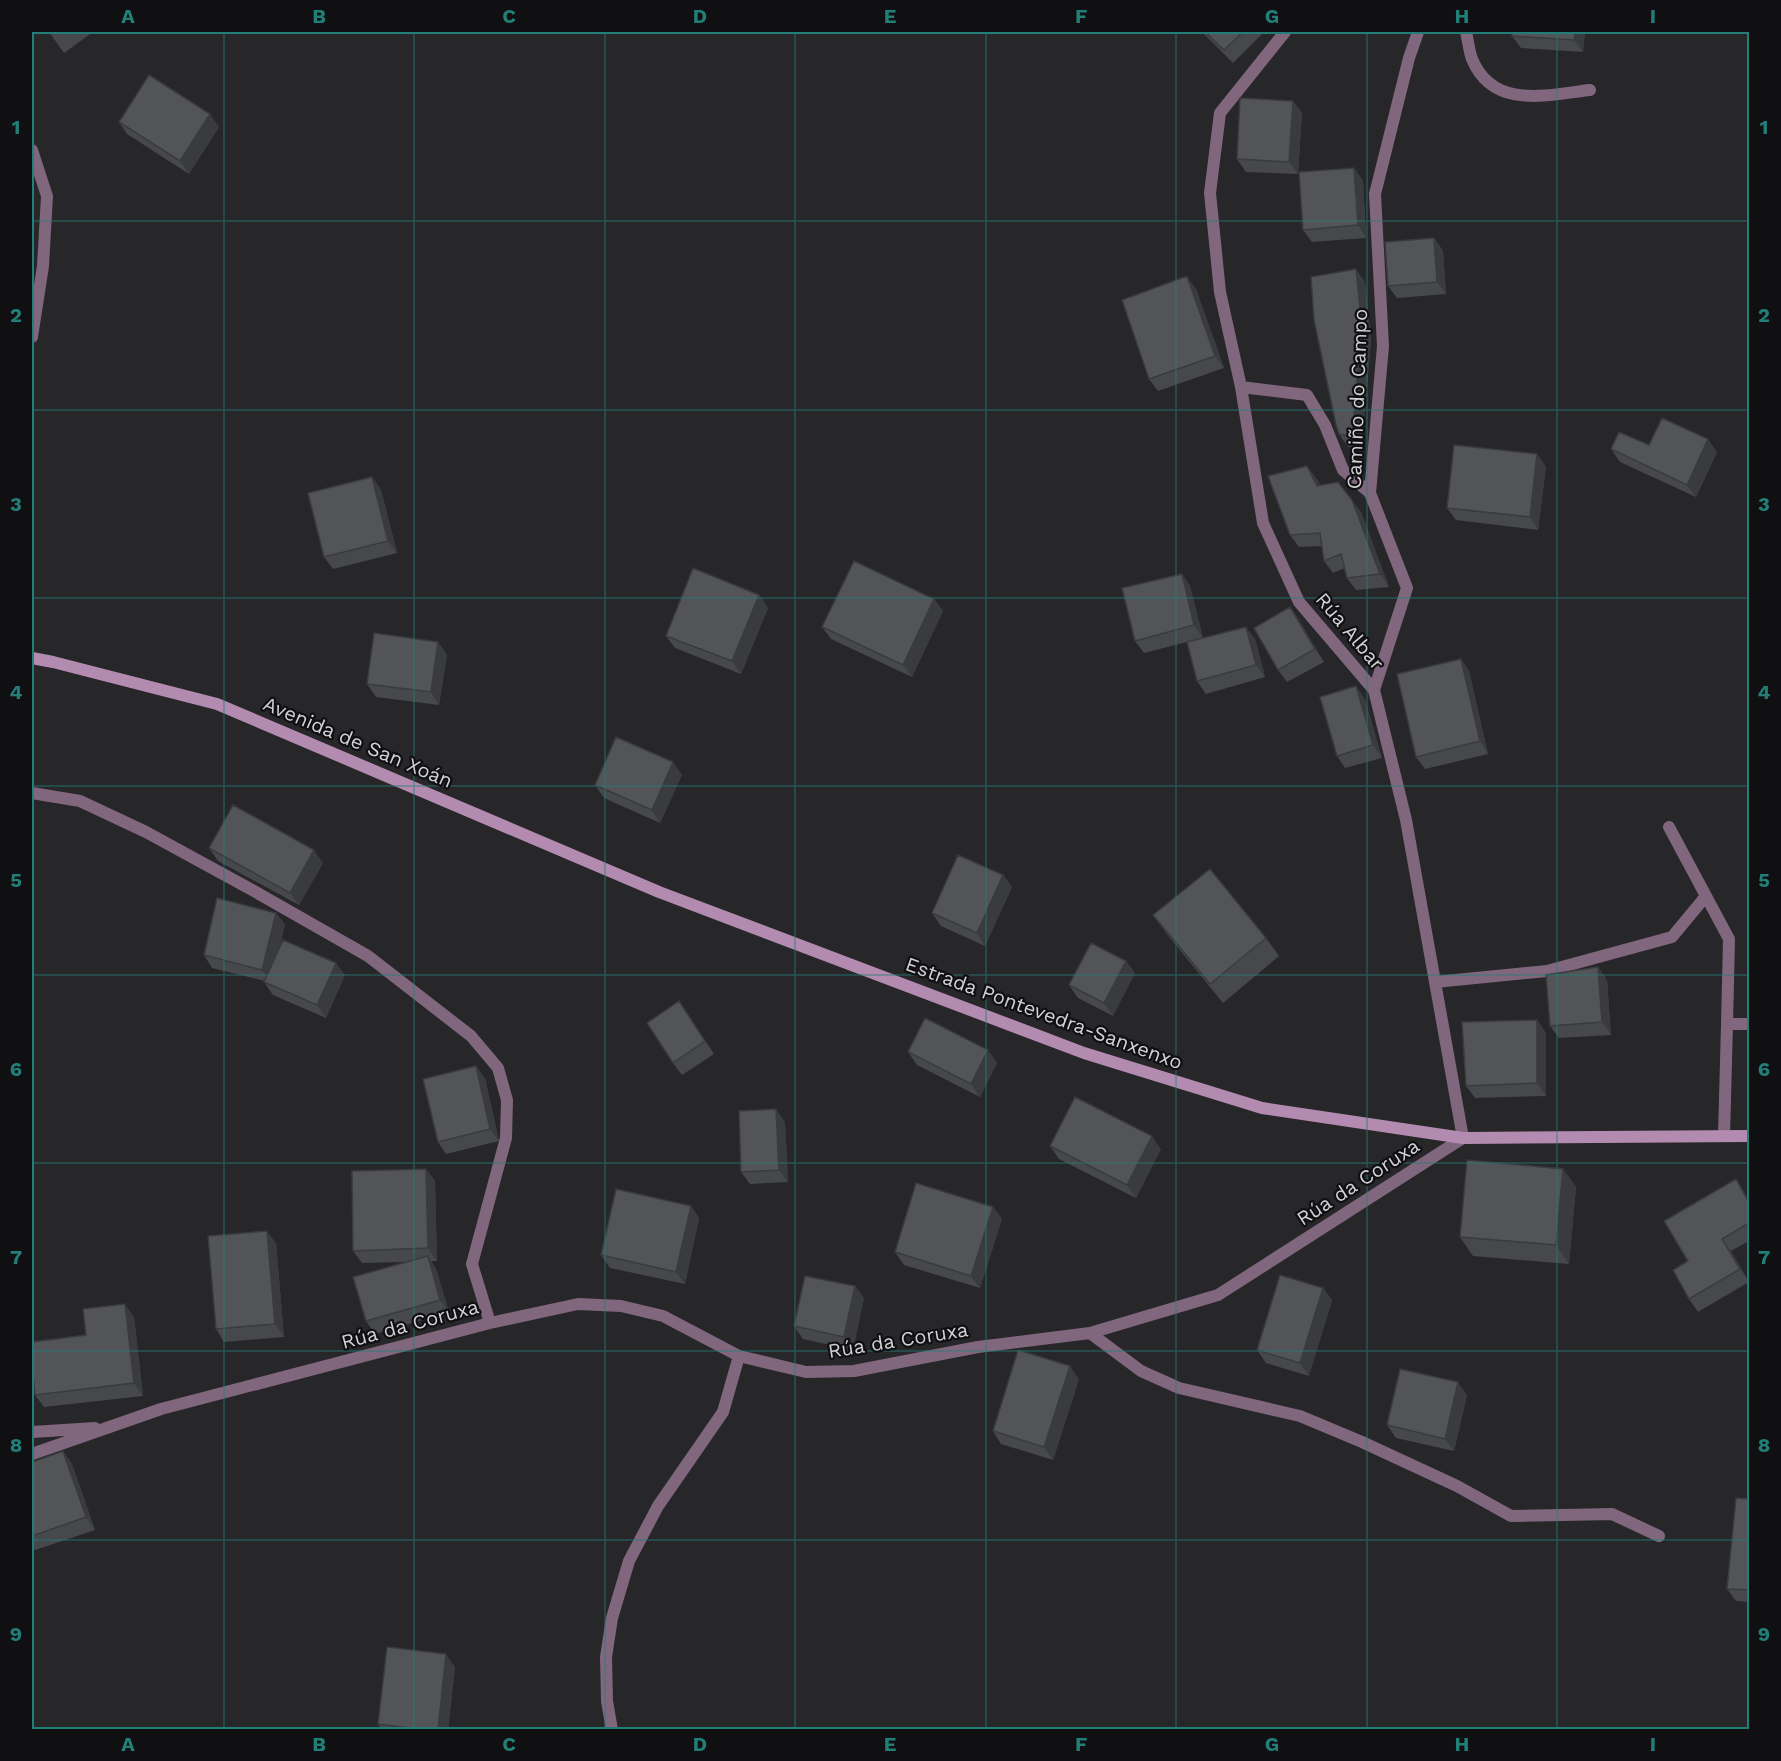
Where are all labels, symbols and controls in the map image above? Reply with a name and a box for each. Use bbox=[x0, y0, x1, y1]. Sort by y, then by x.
text: A bbox=[121, 4, 135, 28]
text: B bbox=[312, 4, 326, 28]
text: C bbox=[502, 4, 516, 28]
text: D bbox=[693, 4, 707, 28]
text: E bbox=[884, 4, 896, 28]
text: F bbox=[1075, 4, 1087, 28]
text: G bbox=[1265, 4, 1279, 28]
text: H bbox=[1455, 4, 1469, 28]
text: I bbox=[1650, 4, 1656, 28]
text: 1 bbox=[12, 115, 20, 139]
text: 1 bbox=[1760, 115, 1768, 139]
text: 2 bbox=[10, 303, 22, 327]
text: 2 bbox=[1758, 303, 1770, 327]
street label: Camiño do Campo bbox=[1342, 308, 1372, 490]
text: 3 bbox=[10, 492, 22, 516]
text: 3 bbox=[1758, 492, 1770, 516]
street label: Rúa Albar bbox=[1311, 587, 1389, 675]
text: 4 bbox=[10, 680, 23, 704]
text: 4 bbox=[1758, 680, 1771, 704]
street label: Avenida de San Xoán bbox=[260, 691, 456, 793]
text: 5 bbox=[10, 868, 22, 892]
text: 5 bbox=[1758, 868, 1770, 892]
street label: Estrada Pontevedra-Sanxenxo bbox=[902, 952, 1186, 1074]
text: 6 bbox=[10, 1057, 22, 1081]
text: 6 bbox=[1758, 1057, 1770, 1081]
street label: Rúa da Coruxa bbox=[1292, 1133, 1424, 1231]
text: 7 bbox=[10, 1245, 22, 1269]
text: 7 bbox=[1758, 1245, 1770, 1269]
street label: Rúa da Coruxa bbox=[339, 1294, 481, 1354]
street label: Rúa da Coruxa bbox=[826, 1317, 970, 1363]
text: 8 bbox=[10, 1433, 22, 1457]
text: 8 bbox=[1758, 1433, 1770, 1457]
text: 9 bbox=[10, 1622, 22, 1646]
text: 9 bbox=[1758, 1622, 1770, 1646]
text: A bbox=[121, 1732, 135, 1756]
text: B bbox=[312, 1732, 326, 1756]
text: C bbox=[502, 1732, 516, 1756]
text: D bbox=[693, 1732, 707, 1756]
text: E bbox=[884, 1732, 896, 1756]
text: F bbox=[1075, 1732, 1087, 1756]
text: G bbox=[1265, 1732, 1279, 1756]
text: H bbox=[1455, 1732, 1469, 1756]
text: I bbox=[1650, 1732, 1656, 1756]

